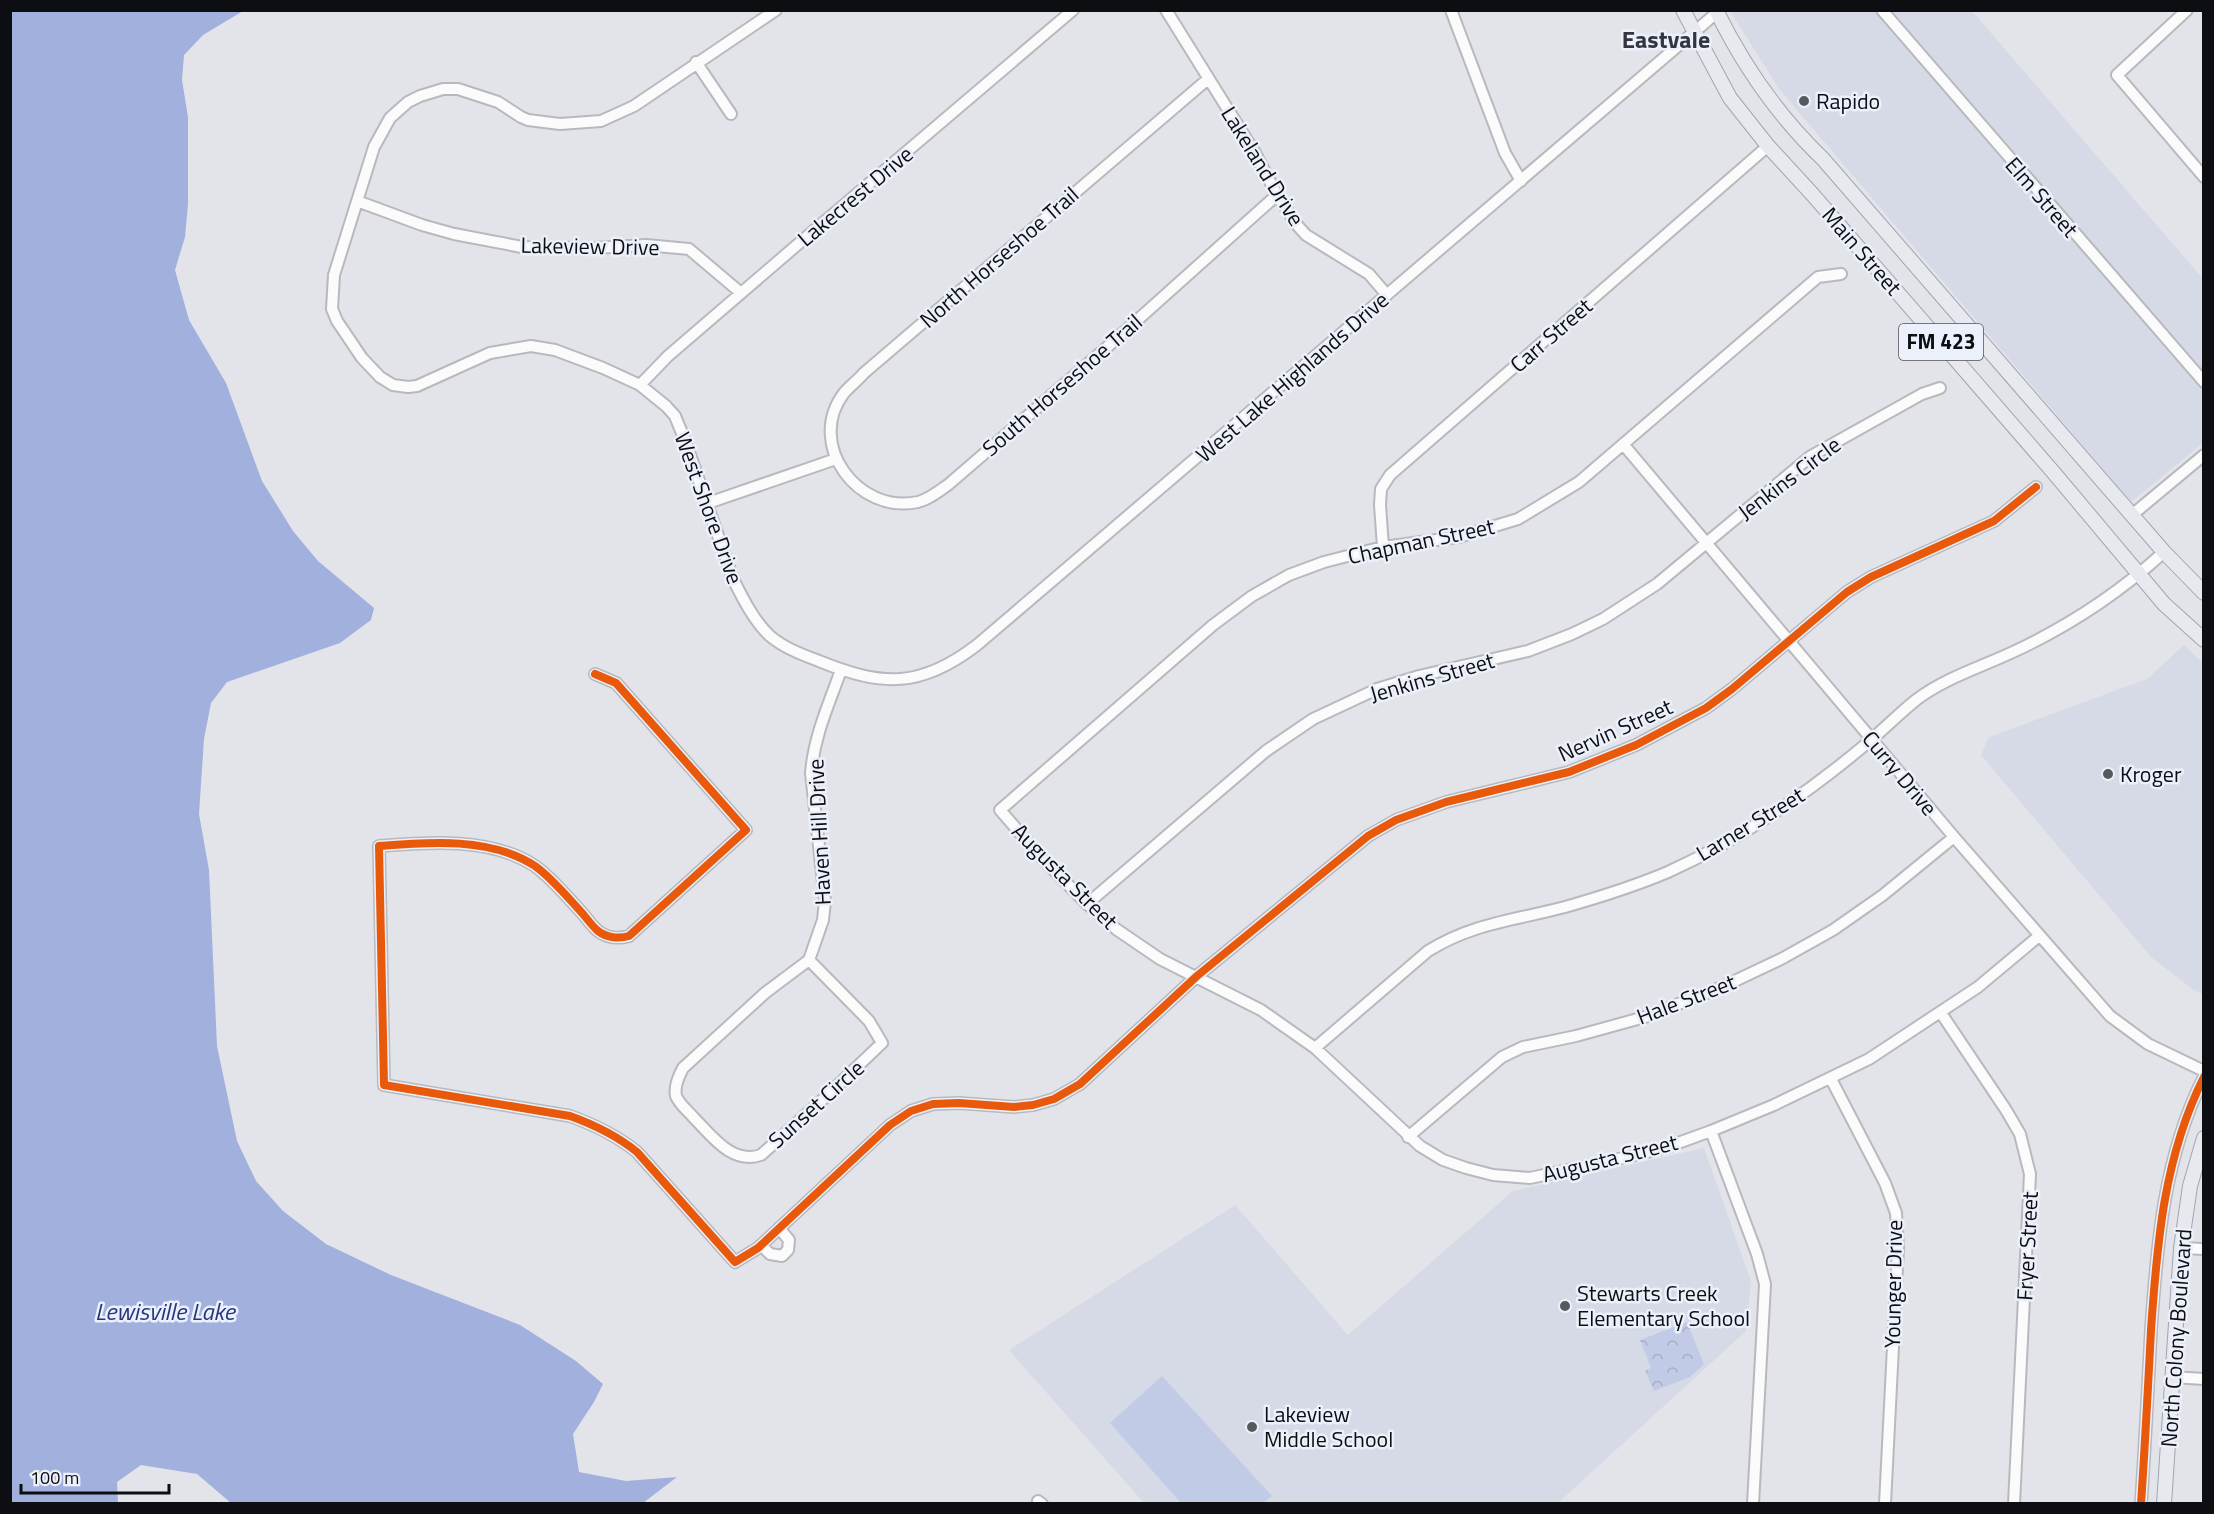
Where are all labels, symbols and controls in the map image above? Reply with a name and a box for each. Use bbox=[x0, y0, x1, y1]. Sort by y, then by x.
district label: Eastvale bbox=[1622, 21, 1710, 57]
place label: Rapido bbox=[1816, 84, 1880, 118]
marker: Rapido bbox=[1797, 94, 1811, 108]
street label: Lakeland Drive bbox=[1213, 100, 1313, 232]
street label: Lakecrest Drive bbox=[790, 137, 920, 255]
street label: Elm Street bbox=[1997, 149, 2087, 245]
street label: North Horseshoe Trail bbox=[912, 178, 1086, 336]
street label: Main Street bbox=[1814, 199, 1910, 303]
street label: Lakeview Drive bbox=[520, 228, 660, 264]
street label: West Lake Highlands Drive bbox=[1188, 283, 1396, 471]
street label: Carr Street bbox=[1502, 289, 1600, 381]
street label: South Horseshoe Trail bbox=[974, 306, 1150, 464]
road number: FM 423 bbox=[1899, 324, 1983, 360]
street label: West Shore Drive bbox=[666, 427, 752, 589]
street label: Jenkins Circle bbox=[1730, 428, 1848, 528]
street label: Chapman Street bbox=[1345, 509, 1498, 573]
street label: Jenkins Street bbox=[1366, 643, 1499, 711]
street label: Nervin Street bbox=[1552, 689, 1678, 770]
street label: Curry Drive bbox=[1854, 723, 1946, 823]
place label: Kroger bbox=[2120, 757, 2182, 791]
street label: Haven Hill Drive bbox=[798, 758, 840, 906]
marker: Kroger bbox=[2101, 767, 2115, 781]
street label: Larner Street bbox=[1689, 778, 1811, 870]
street label: Augusta Street bbox=[1004, 815, 1126, 937]
street label: Hale Street bbox=[1632, 964, 1741, 1033]
street label: Sunset Circle bbox=[760, 1051, 872, 1157]
street label: Augusta Street bbox=[1539, 1125, 1681, 1191]
street label: Fryer Street bbox=[2007, 1190, 2047, 1302]
street label: Younger Drive bbox=[1875, 1220, 1911, 1348]
street label: North Colony Boulevard bbox=[2151, 1228, 2201, 1448]
place label: Stewarts Creek Elementary School bbox=[1577, 1276, 1750, 1335]
water label: Lewisville Lake bbox=[95, 1293, 237, 1329]
marker: Stewarts Creek Elementary School bbox=[1558, 1299, 1572, 1313]
place label: Lakeview Middle School bbox=[1264, 1397, 1393, 1456]
marker: Lakeview Middle School bbox=[1245, 1420, 1259, 1434]
scale bar bbox=[21, 1457, 170, 1495]
text: 100 m bbox=[30, 1464, 79, 1491]

